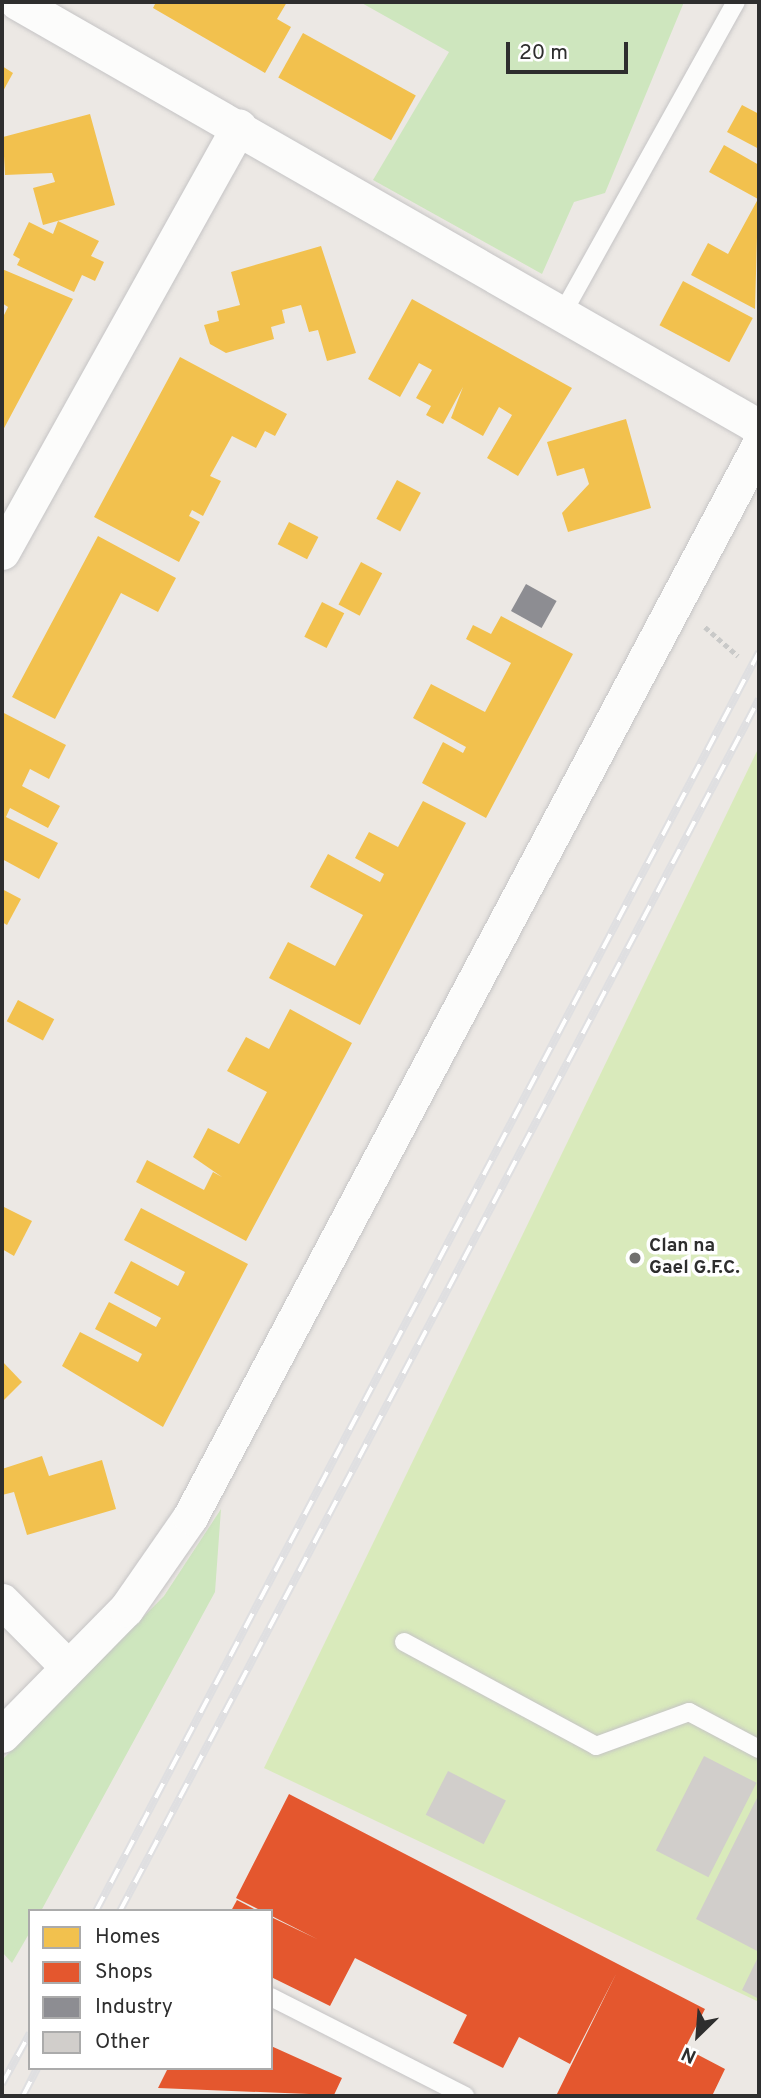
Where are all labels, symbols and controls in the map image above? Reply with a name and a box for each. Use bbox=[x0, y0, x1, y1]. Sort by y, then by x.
scale bar bbox=[509, 28, 632, 72]
text: 20 m bbox=[519, 40, 568, 67]
place label: Clan na Gael G.F.C. bbox=[649, 1236, 740, 1280]
marker: Clan na Gael G.F.C. bbox=[627, 1250, 643, 1266]
legend bbox=[28, 1909, 273, 2070]
text: Homes bbox=[95, 1924, 160, 1951]
text: Shops bbox=[95, 1959, 153, 1986]
text: Industry bbox=[95, 1994, 173, 2021]
north arrow bbox=[663, 2000, 733, 2070]
text: Other bbox=[95, 2029, 150, 2056]
text: N bbox=[678, 2040, 700, 2068]

